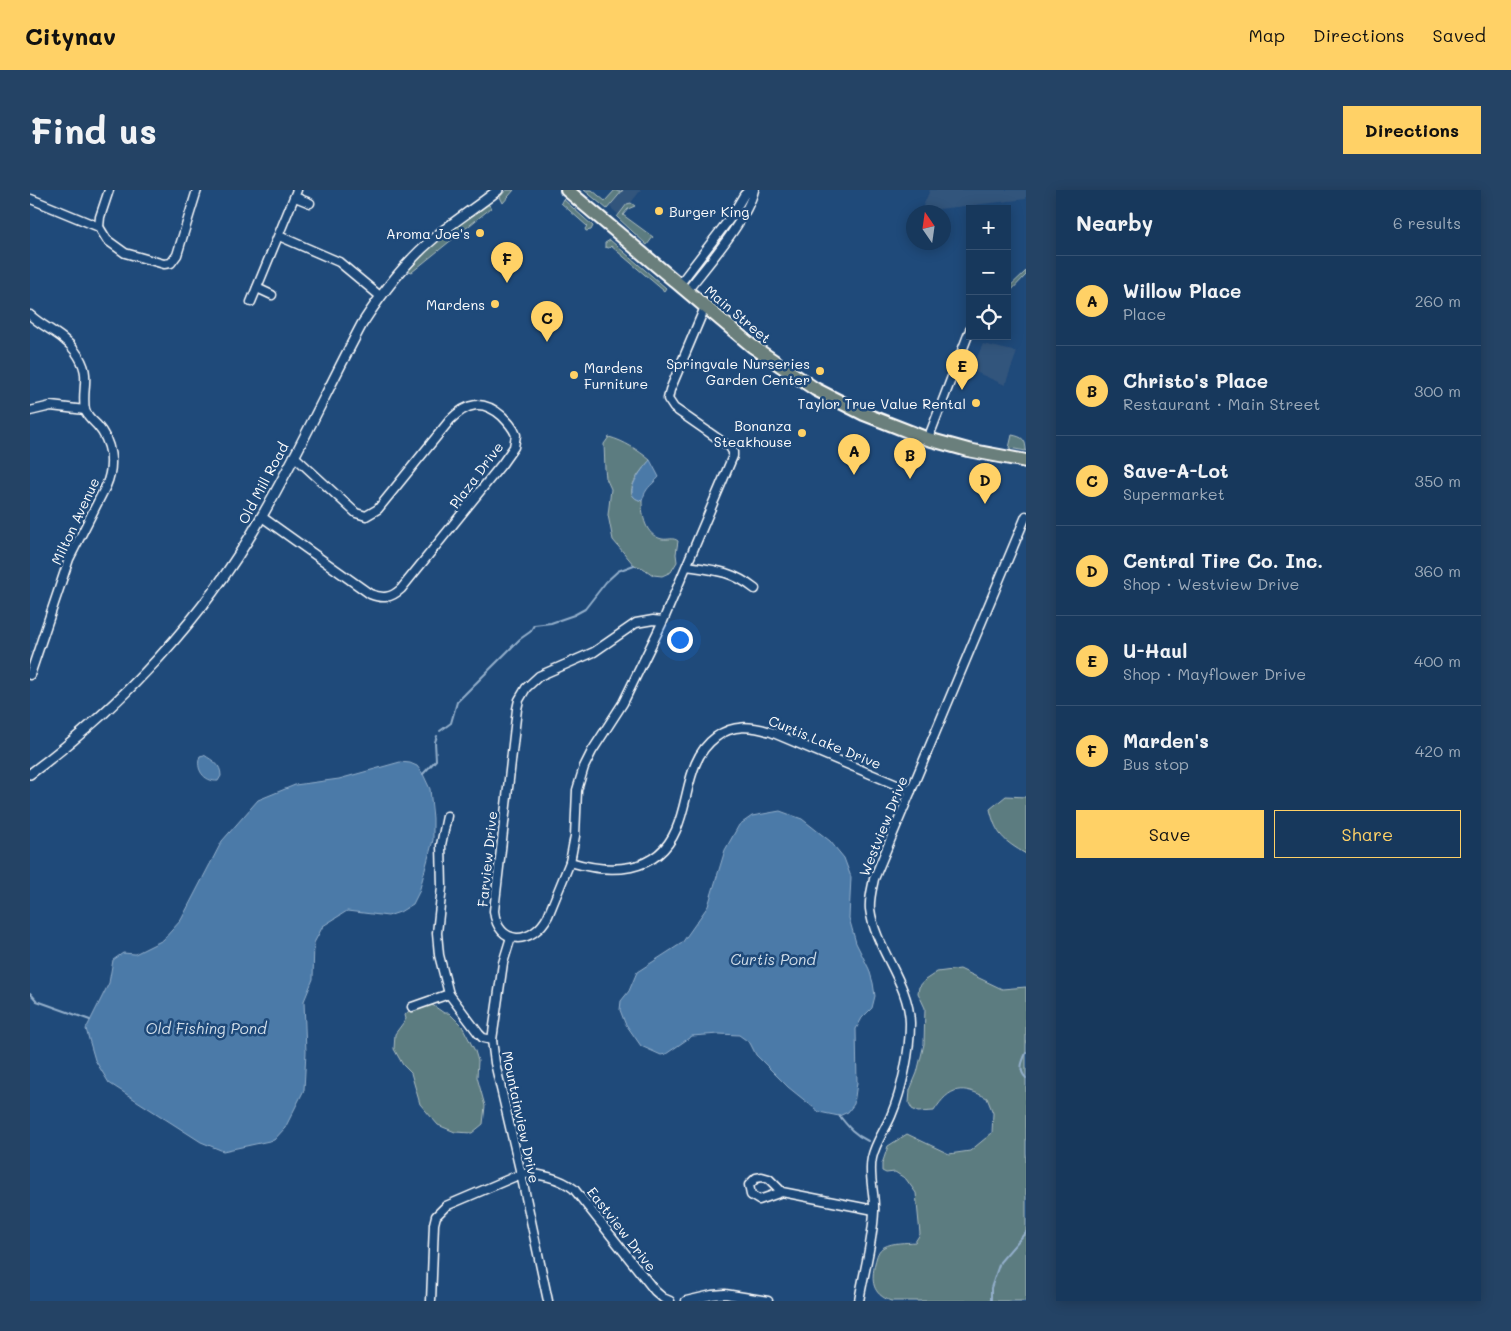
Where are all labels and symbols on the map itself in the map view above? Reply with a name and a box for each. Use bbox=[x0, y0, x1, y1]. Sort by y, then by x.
place label: Burger King bbox=[669, 202, 749, 221]
marker: Burger King bbox=[653, 205, 665, 217]
north arrow bbox=[906, 205, 951, 250]
place label: Aroma Joe's bbox=[386, 224, 470, 243]
marker: Aroma Joe's bbox=[474, 227, 486, 239]
pin: F bbox=[491, 242, 523, 283]
street label: Main Street bbox=[701, 281, 775, 347]
place label: Mardens bbox=[426, 295, 485, 314]
marker: Mardens bbox=[489, 298, 501, 310]
pin: C bbox=[531, 301, 563, 342]
pin: E bbox=[946, 349, 978, 390]
place label: Springvale Nurseries Garden Center bbox=[666, 354, 810, 389]
place label: Mardens Furniture bbox=[584, 358, 648, 393]
marker: Springvale Nurseries Garden Center bbox=[814, 365, 826, 377]
marker: Mardens Furniture bbox=[568, 369, 580, 381]
place label: Taylor True Value Rental bbox=[797, 394, 966, 413]
marker: Taylor True Value Rental bbox=[970, 397, 982, 409]
place label: Bonanza Steakhouse bbox=[714, 416, 792, 451]
marker: Bonanza Steakhouse bbox=[796, 427, 808, 439]
pin: A bbox=[838, 434, 870, 475]
street label: Plaza Drive bbox=[445, 438, 507, 512]
pin: B bbox=[894, 438, 926, 479]
street label: Old Mill Road bbox=[234, 439, 293, 527]
pin: D bbox=[969, 463, 1001, 504]
street label: Milton Avenue bbox=[47, 474, 103, 568]
your location bbox=[667, 627, 693, 653]
street label: Curtis Lake Drive bbox=[766, 711, 884, 773]
street label: Westview Drive bbox=[854, 773, 912, 879]
street label: Farview Drive bbox=[473, 810, 501, 908]
water label: Curtis Pond bbox=[730, 949, 817, 969]
water label: Old Fishing Pond bbox=[146, 1018, 268, 1038]
street label: Mountainview Drive bbox=[498, 1049, 544, 1185]
street label: Eastview Drive bbox=[583, 1183, 661, 1275]

